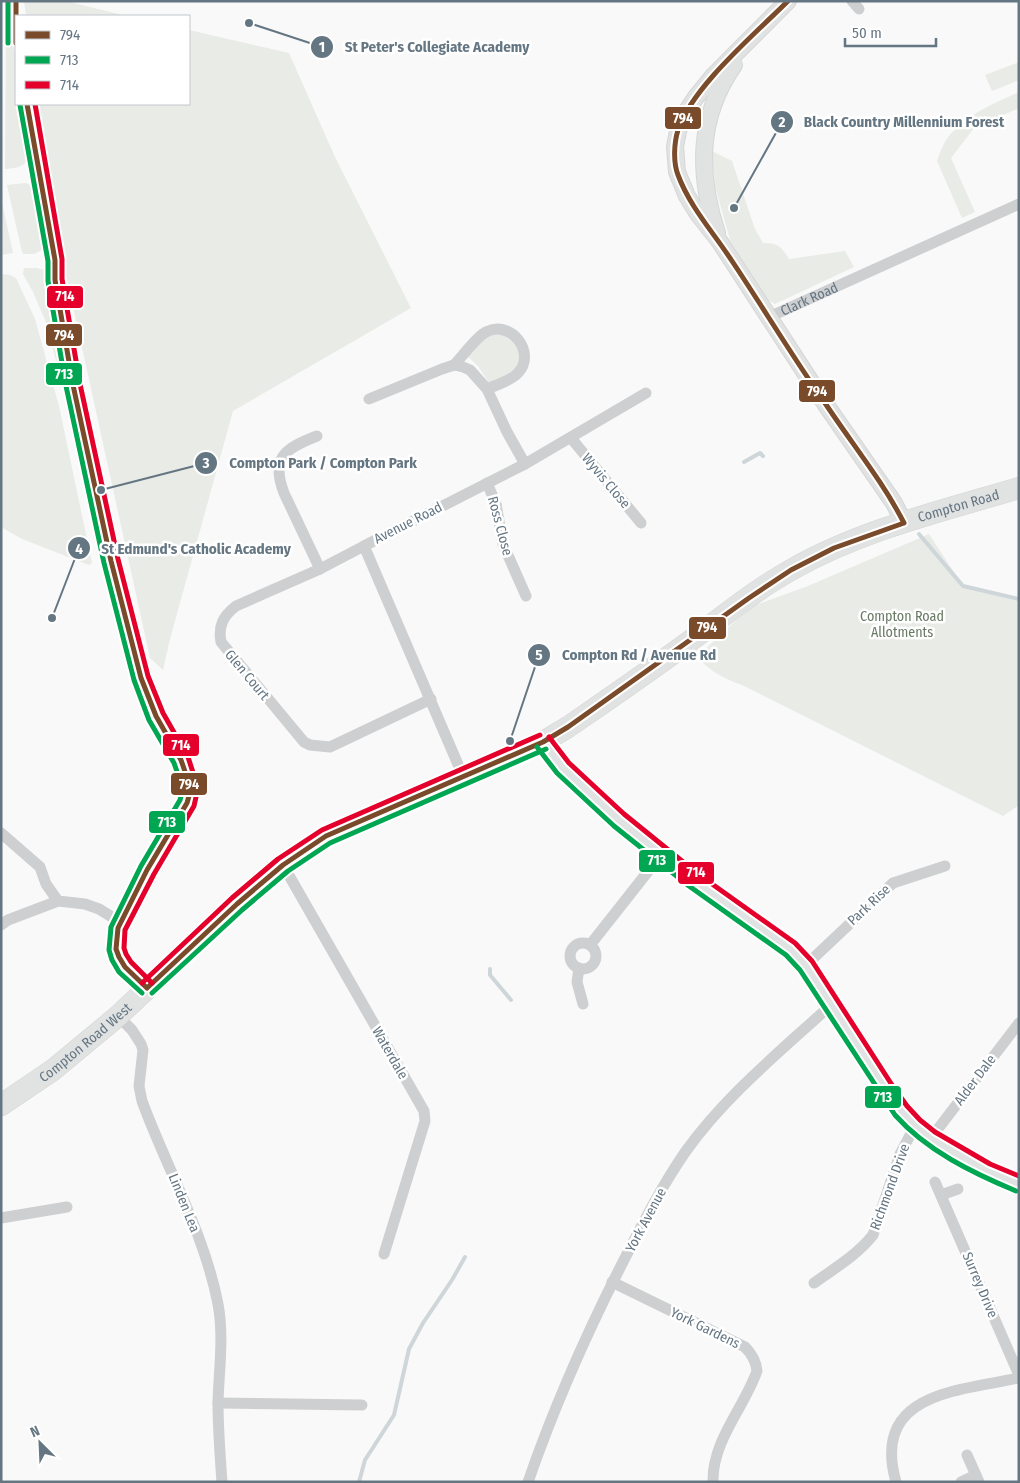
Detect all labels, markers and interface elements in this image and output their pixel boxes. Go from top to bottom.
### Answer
legend [15,15,190,105]
scale bar [845,15,936,47]
text: 50 m [852,24,882,42]
text: 794 [60,26,80,44]
callout: St Peter's Collegiate Academy [310,32,539,62]
text: 1 [319,38,325,56]
text: St Peter's Collegiate Academy [345,38,530,56]
text: 713 [60,51,79,69]
text: 714 [60,76,79,94]
line badge: 794 [664,106,702,130]
callout: Black Country Millennium Forest [769,107,1014,137]
text: 794 [673,110,693,127]
text: 2 [778,113,786,131]
text: Black Country Millennium Forest [804,113,1005,131]
street label: Clark Road [778,279,841,319]
line badge: 714 [46,285,84,309]
text: 714 [56,288,75,305]
line badge: 794 [45,323,83,347]
text: 794 [54,327,74,344]
line badge: 713 [45,362,83,386]
text: 713 [55,366,74,383]
line badge: 794 [798,379,836,403]
text: 794 [807,383,827,400]
callout: Compton Park / Compton Park [194,448,427,478]
street label: Wyvis Close [578,450,634,512]
text: 3 [201,454,210,472]
text: Compton Park / Compton Park [229,454,417,472]
street label: Compton Road [916,486,1001,526]
street label: Ross Close [484,494,516,558]
street label: Avenue Road [371,499,445,547]
callout: St Edmund's Catholic Academy [66,533,301,563]
text: 4 [75,540,83,558]
text: St Edmund's Catholic Academy [101,540,292,558]
park label: Compton Road Allotments [860,608,944,641]
line badge: 794 [688,616,727,640]
text: 794 [697,619,717,636]
callout: Compton Rd / Avenue Rd [527,640,726,670]
street label: Glen Court [221,646,273,704]
text: 5 [535,646,543,664]
text: Compton Rd / Avenue Rd [562,646,716,664]
line badge: 714 [162,733,200,757]
text: 714 [172,737,191,754]
line badge: 794 [170,772,208,796]
text: 794 [179,776,199,793]
line badge: 713 [148,810,186,834]
text: 713 [158,814,177,831]
line badge: 713 [638,849,676,873]
text: 713 [648,852,667,869]
line badge: 714 [677,861,715,885]
text: 714 [687,864,706,881]
street label: Park Rise [844,881,894,929]
street label: Compton Road West [36,999,135,1086]
street label: Waterdale [368,1024,412,1082]
street label: Alder Dale [951,1051,1000,1109]
line badge: 713 [864,1085,902,1109]
text: 713 [874,1089,893,1106]
street label: Richmond Drive [867,1142,913,1232]
street label: Linden Lea [165,1171,203,1235]
street label: York Avenue [622,1185,670,1255]
street label: Surrey Drive [959,1250,1001,1320]
street label: York Gardens [667,1304,743,1352]
north arrow [15,1418,65,1468]
text: N [28,1422,42,1441]

